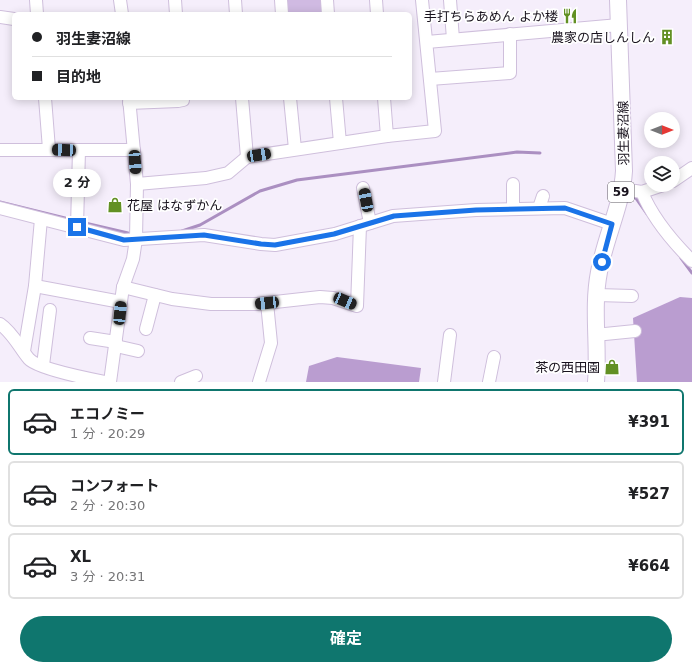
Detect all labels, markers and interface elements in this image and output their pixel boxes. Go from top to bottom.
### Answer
restaurant icon: 手打ちらあめん よか楼 [561,7,579,25]
place label: 手打ちらあめん よか楼 [424,9,558,24]
building icon: 農家の店しんしん [658,28,676,46]
text: 羽生妻沼線 [56,30,131,48]
place label: 農家の店しんしん [551,30,655,45]
text: 目的地 [56,68,101,86]
street label: 羽生妻沼線 [615,100,632,166]
north arrow [644,112,680,148]
map controls [644,112,680,192]
car [52,144,76,156]
car [246,147,272,163]
car [128,150,142,174]
button: layers [644,156,680,192]
callout: 2 分 [53,169,101,197]
text: 2 分 [64,175,90,190]
road number: 59 [608,182,634,202]
car [358,187,374,213]
shop icon: 花屋 はなずかん [106,196,124,214]
place label: 花屋 はなずかん [127,198,222,213]
route end [68,218,86,236]
route start [593,253,611,271]
car [332,291,358,311]
car [254,296,280,310]
car [113,300,127,326]
shop icon: 茶の西田園 [603,358,621,376]
place label: 茶の西田園 [535,360,600,375]
icon: car [22,404,58,440]
text: エコノミー [70,405,145,423]
text: ¥391 [628,413,670,431]
text: 1 分 · 20:29 [70,426,145,441]
icon: car [22,476,58,512]
text: コンフォート [70,477,160,495]
text: ¥527 [628,485,670,503]
text: 2 分 · 20:30 [70,498,145,513]
icon: car [22,548,58,584]
text: XL [70,548,91,566]
text: ¥664 [628,557,670,575]
text: 3 分 · 20:31 [70,569,145,584]
button: 確定 [20,616,672,662]

